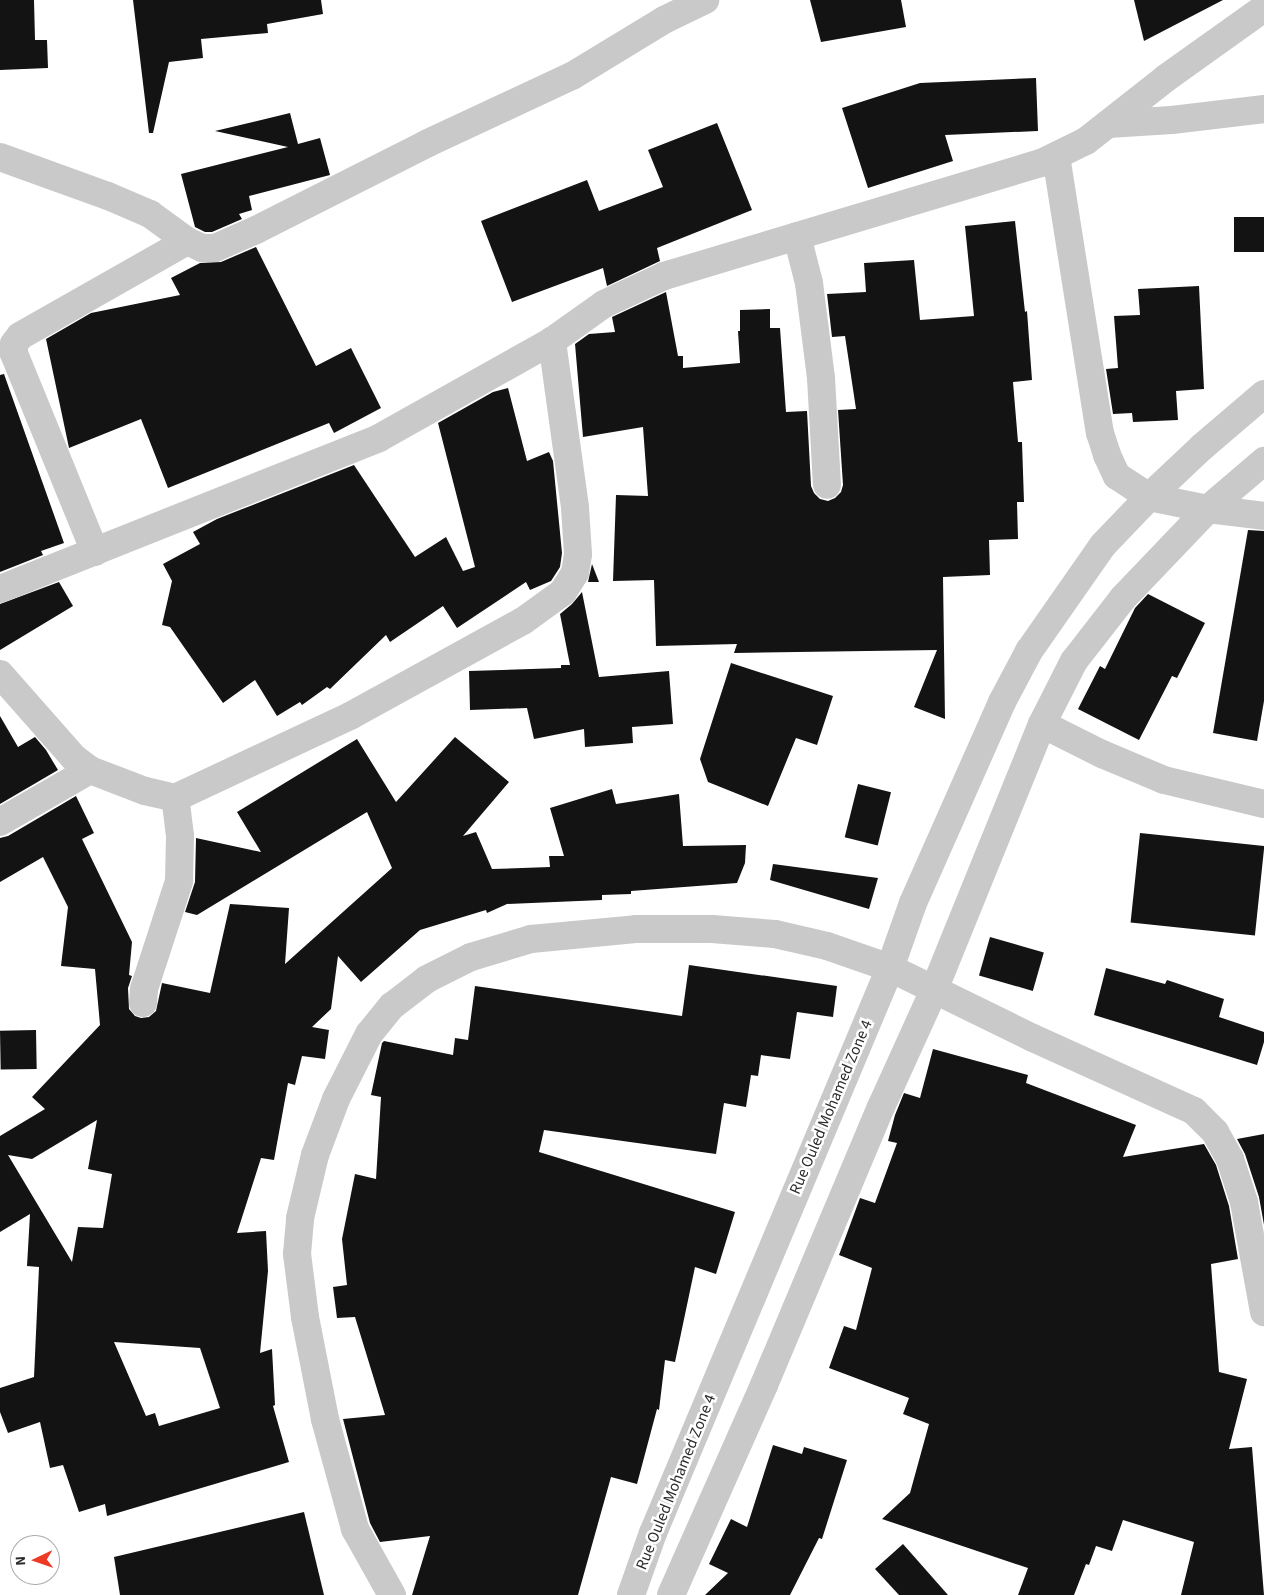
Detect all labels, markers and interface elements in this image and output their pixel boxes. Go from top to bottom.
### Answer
street label: Rue Ouled Mohamed Zone 4 [786,1017,876,1197]
street label: Rue Ouled Mohamed Zone 4 [632,1391,720,1573]
north arrow [10,1535,60,1585]
text: N [11,1556,31,1566]

